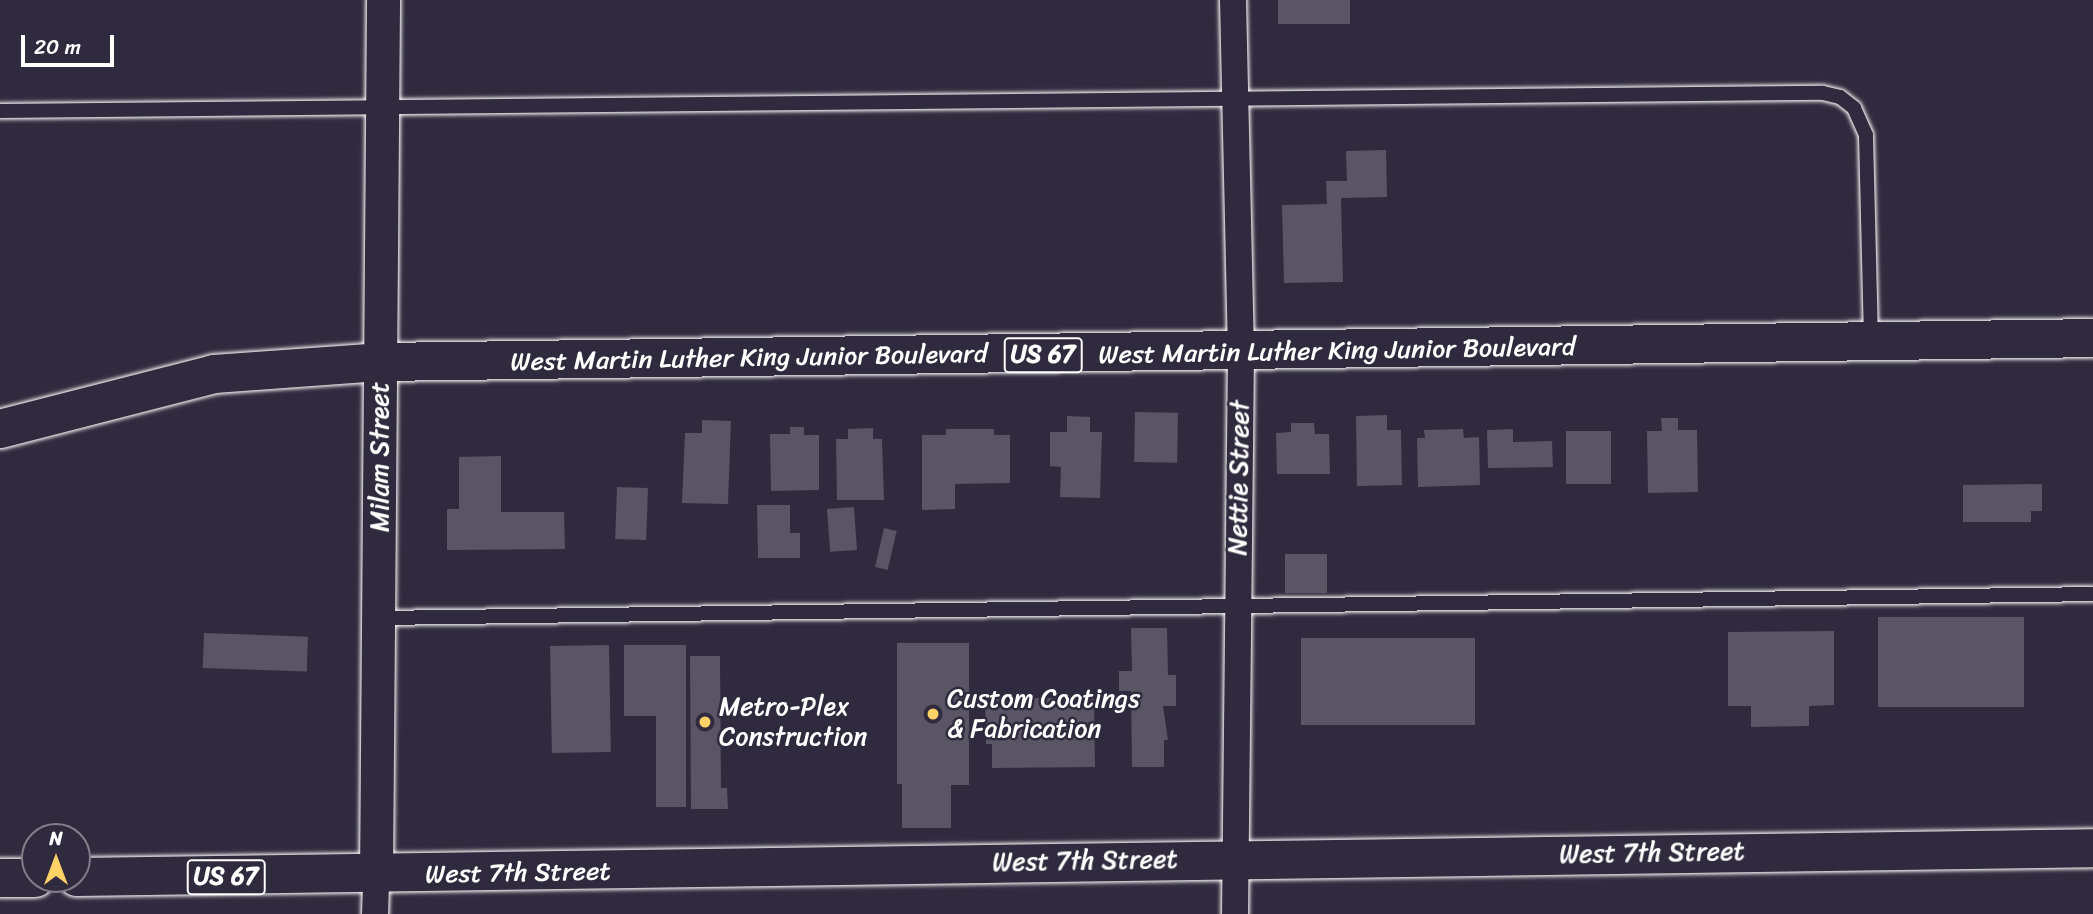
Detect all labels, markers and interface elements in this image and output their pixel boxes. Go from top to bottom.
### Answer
scale bar [24,21,117,65]
text: 20 m [34,28,81,66]
street label: West Martin Luther King Junior Boulevard [1098,331,1576,371]
road number: US 67 [1003,334,1083,376]
street label: West Martin Luther King Junior Boulevard [510,338,988,378]
street label: Milam Street [364,381,396,533]
street label: Nettie Street [1222,400,1256,556]
place label: Custom Coatings & Fabrication [947,683,1141,744]
place label: Metro-Plex Construction [719,691,867,752]
marker: Custom Coatings & Fabrication [925,706,941,722]
marker: Metro-Plex Construction [697,714,713,730]
text: N [49,822,63,855]
north arrow [21,823,91,893]
street label: West 7th Street [1559,836,1745,870]
street label: West 7th Street [992,844,1178,878]
road number: US 67 [186,856,266,898]
street label: West 7th Street [425,856,611,890]

